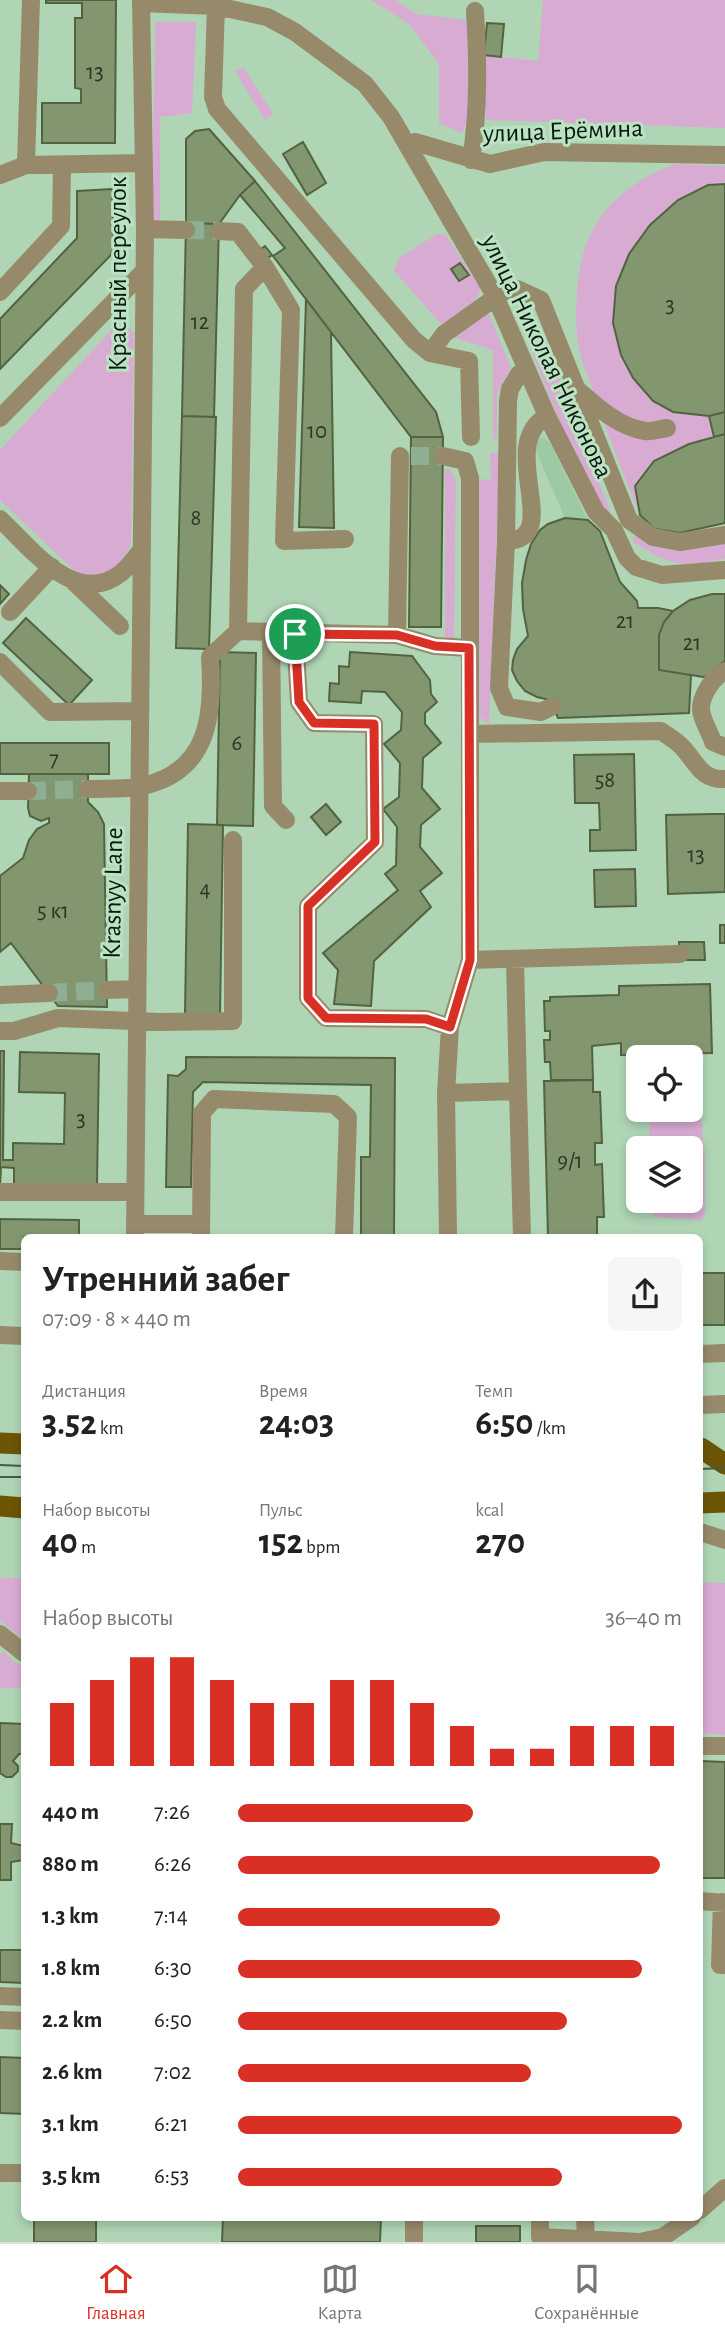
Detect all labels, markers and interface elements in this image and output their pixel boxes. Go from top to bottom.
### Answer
house number: 13 [86,61,104,84]
street label: улица Ерёмина [482,115,644,147]
street label: Красный переулок [105,176,131,372]
street label: улица Николая Никонова [476,230,617,483]
house number: 3 [665,294,675,317]
house number: 12 [191,311,209,334]
house number: 10 [307,420,327,443]
house number: 8 [191,507,201,530]
pin [265,604,325,664]
house number: 21 [616,610,634,633]
icon: arrive [276,615,314,653]
house number: 21 [683,632,701,655]
house number: 6 [232,732,242,755]
house number: 7 [49,748,59,771]
house number: 58 [595,769,615,792]
street label: Krasnyy Lane [99,827,127,959]
house number: 13 [687,844,705,867]
house number: 4 [199,878,211,901]
house number: 5 к1 [37,900,69,923]
map controls [626,1045,703,1213]
button: locate [626,1045,703,1122]
house number: 3 [76,1108,86,1131]
button: layers [626,1136,703,1213]
house number: 9/1 [557,1150,583,1173]
button: share [608,1257,682,1331]
text: Утренний забег [42,1261,289,1299]
text: 07:09 · 8 × 440 m [42,1308,191,1331]
text: Дистанция [42,1382,126,1401]
text: Время [259,1382,308,1401]
text: Темп [475,1382,513,1401]
text: 3.52 [42,1406,97,1441]
text: 24:03 [259,1406,334,1441]
text: 6:50 [475,1406,534,1441]
text: km [97,1419,124,1438]
text: /km [534,1419,566,1438]
text: Набор высоты [42,1501,151,1520]
text: Пульс [259,1501,303,1520]
text: kcal [475,1501,504,1520]
text: 40 [42,1525,78,1560]
text: 152 [259,1525,303,1560]
text: 270 [475,1525,525,1560]
text: m [78,1538,96,1557]
text: bpm [303,1538,340,1557]
text: Набор высоты [42,1607,174,1630]
text: 36–40 m [605,1607,682,1630]
text: 440 m [42,1801,99,1824]
text: 7:26 [154,1801,190,1824]
text: 880 m [42,1853,99,1876]
text: 6:26 [154,1853,191,1876]
text: 1.3 km [42,1905,99,1928]
text: 7:14 [154,1905,188,1928]
text: 1.8 km [42,1957,100,1980]
text: 6:30 [154,1957,192,1980]
text: 2.2 km [42,2009,102,2032]
text: 6:50 [154,2009,192,2032]
text: 2.6 km [42,2061,103,2084]
text: 7:02 [154,2061,191,2084]
text: 3.1 km [42,2113,99,2136]
text: 6:21 [154,2113,188,2136]
text: 3.5 km [42,2165,101,2188]
text: 6:53 [154,2165,189,2188]
tab: Главная [86,2260,146,2325]
tab: Карта [318,2260,362,2325]
tab: Сохранённые [534,2260,639,2325]

